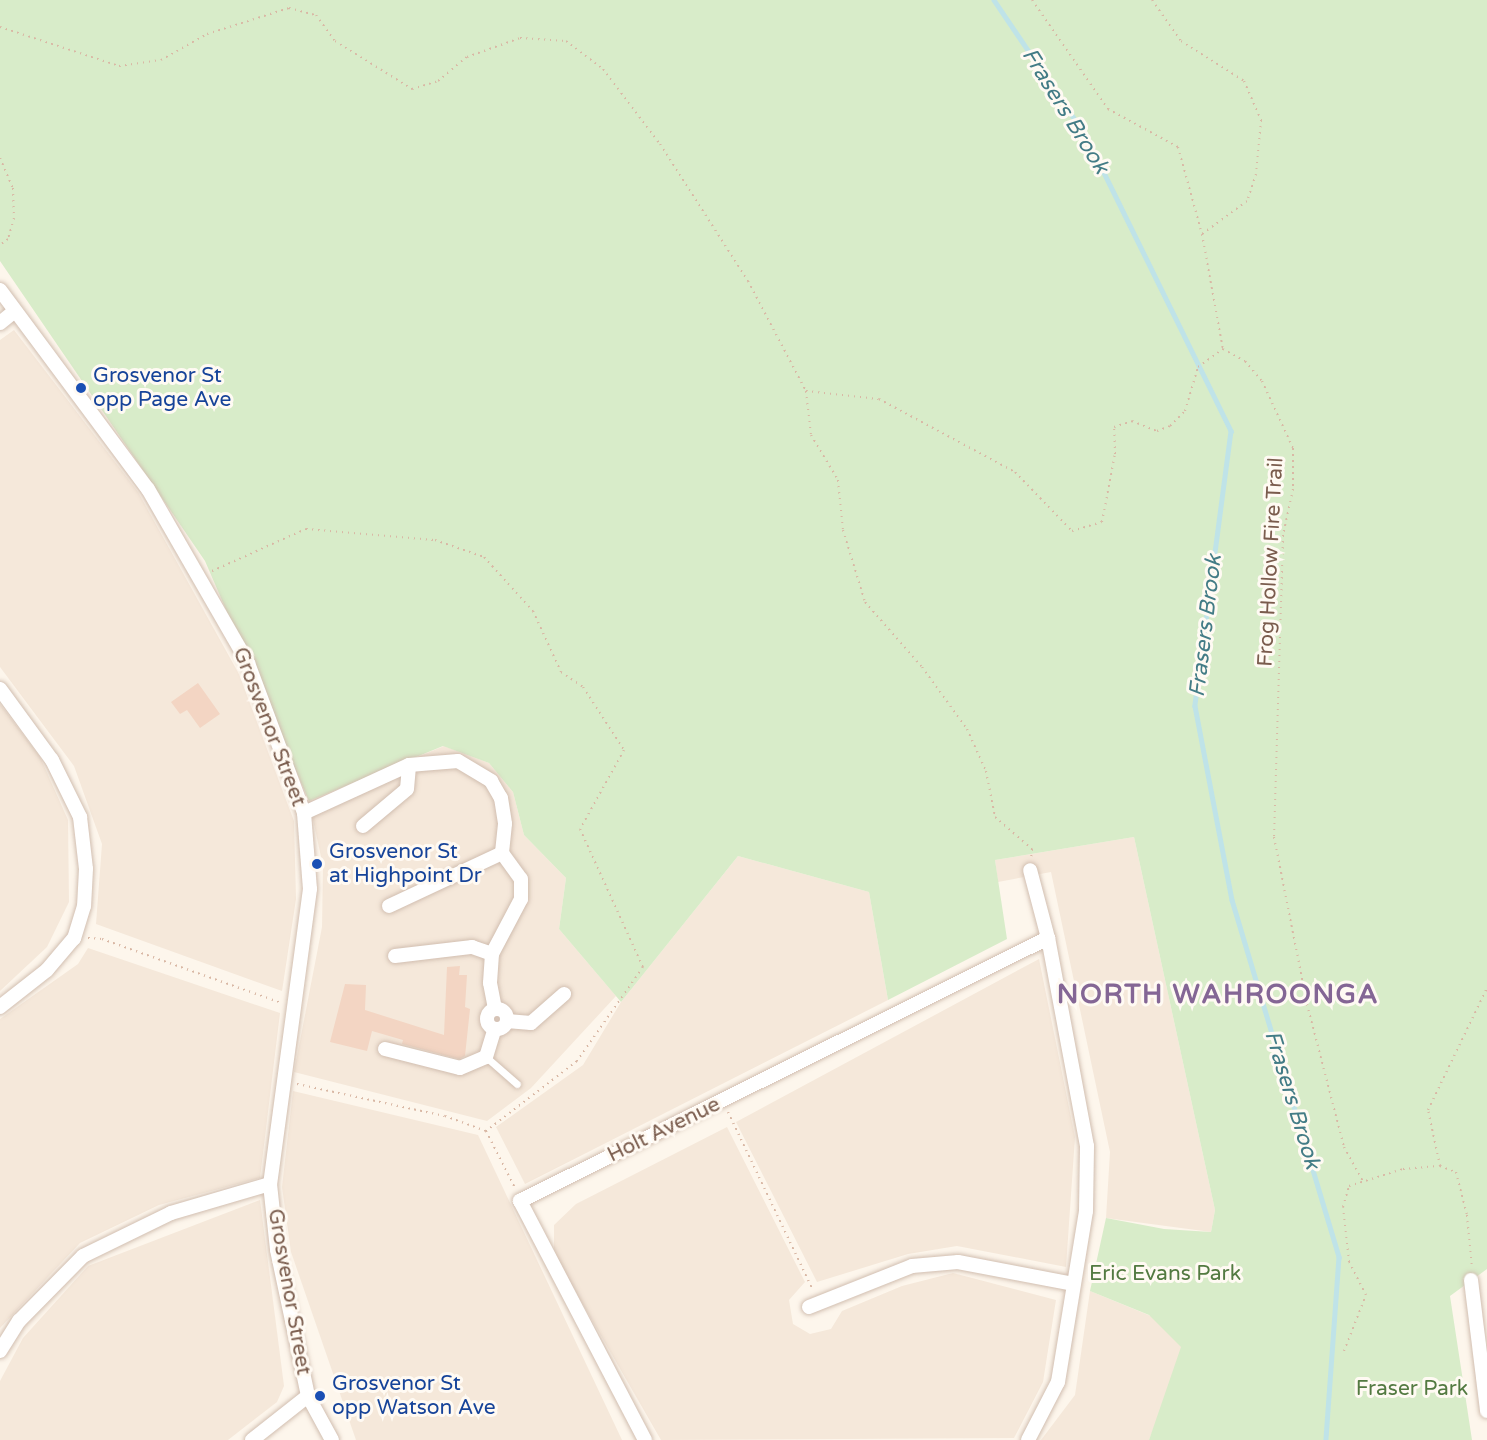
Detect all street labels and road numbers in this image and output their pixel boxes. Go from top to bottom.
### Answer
street label: Frog Hollow Fire Trail [1253,457,1289,667]
street label: Grosvenor Street [227,644,311,810]
street label: Holt Avenue [604,1092,724,1168]
street label: Grosvenor Street [262,1207,316,1377]

